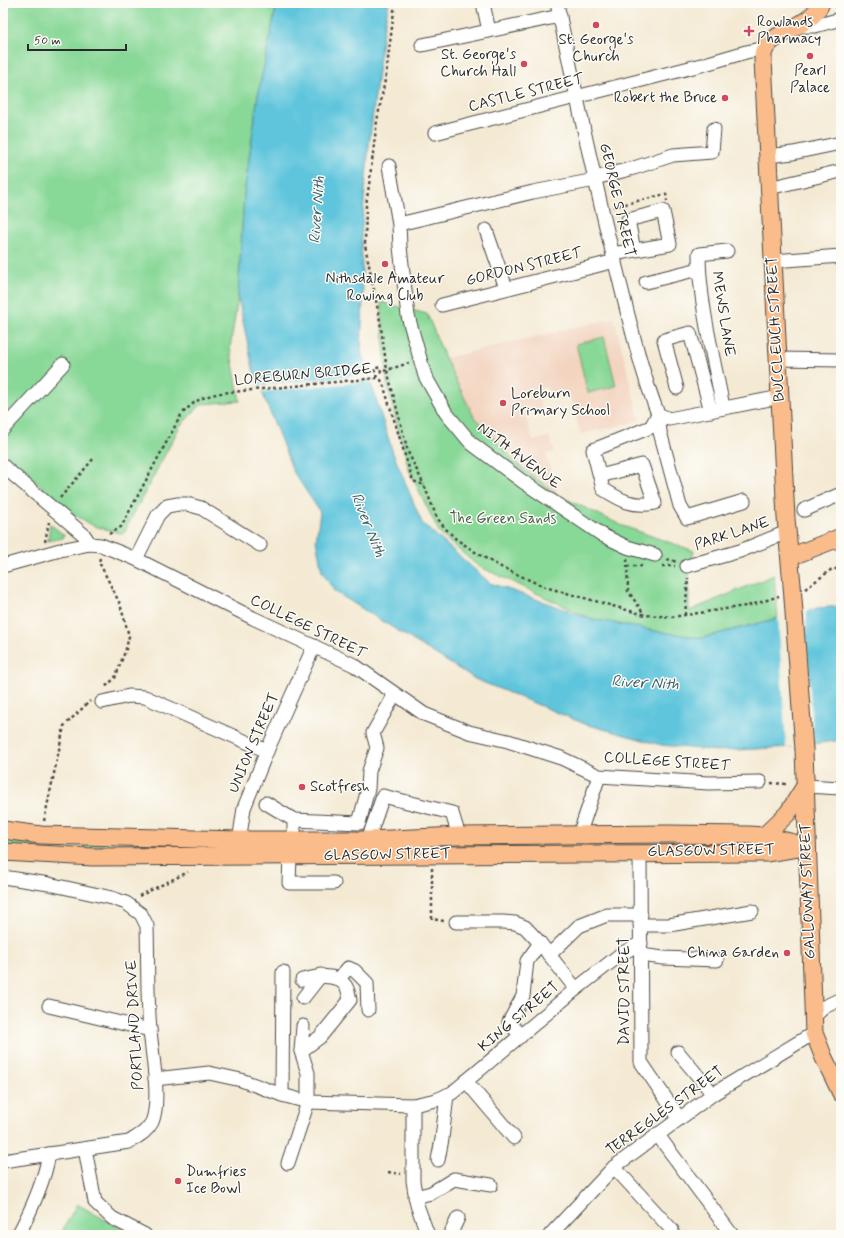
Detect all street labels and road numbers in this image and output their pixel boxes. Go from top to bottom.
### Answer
street label: CASTLE STREET [466,69,587,117]
street label: GEORGE STREET [594,141,640,259]
street label: GORDON STREET [464,243,585,291]
street label: BUCCLEUCH STREET [762,255,790,402]
street label: MEWS LANE [706,270,740,358]
street label: LOREBURN BRIDGE [233,359,373,391]
street label: NITH AVENUE [473,418,565,494]
street label: PARK LANE [692,512,772,556]
street label: COLLEGE STREET [247,590,370,664]
street label: UNION STREET [224,690,284,796]
street label: COLLEGE STREET [603,748,732,776]
street label: GALLOWAY STREET [796,822,820,959]
street label: GLASGOW STREET [647,840,775,862]
street label: GLASGOW STREET [323,844,451,866]
street label: DAVID STREET [615,936,635,1046]
street label: PORTLAND DRIVE [122,959,148,1091]
street label: KING STREET [474,977,564,1057]
street label: TERREGLES STREET [602,1061,728,1160]

